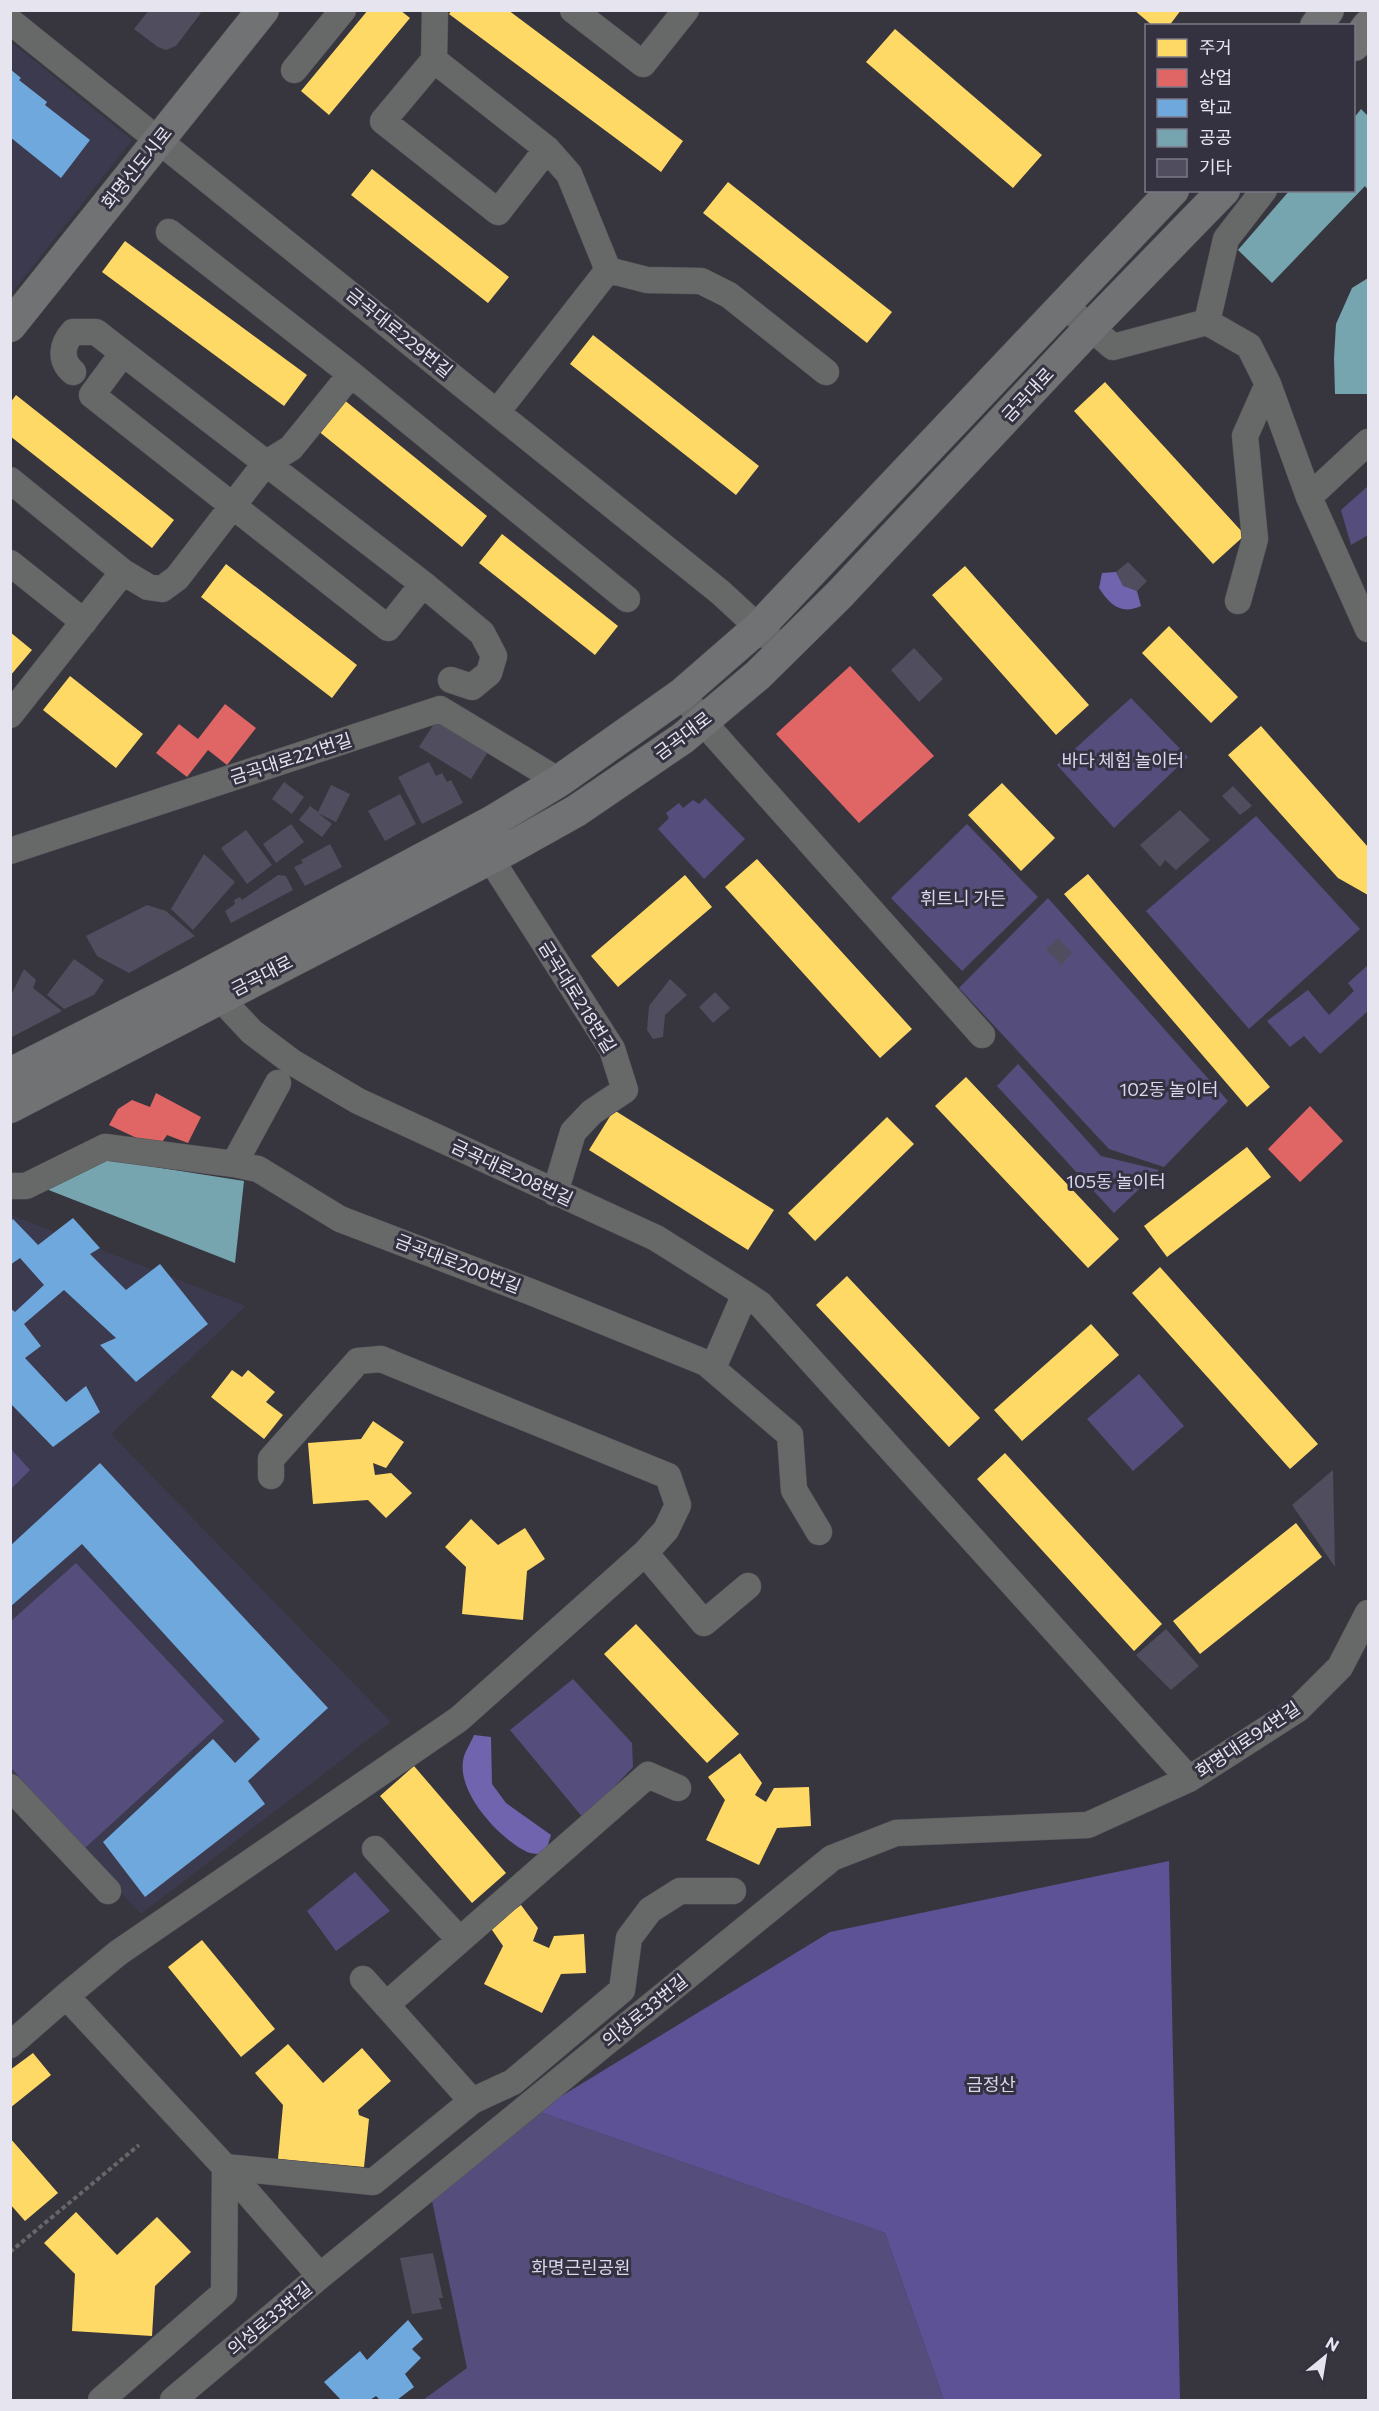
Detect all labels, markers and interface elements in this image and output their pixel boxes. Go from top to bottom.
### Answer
legend [1145,24,1355,192]
text: 주거 [1199,36,1232,58]
text: 상업 [1199,66,1232,88]
text: 학교 [1199,96,1232,118]
street label: 화명신도시로 [96,122,176,213]
text: 공공 [1199,126,1232,148]
text: 기타 [1199,156,1233,178]
street label: 금곡대로229번길 [342,283,457,382]
street label: 금곡대로 [997,363,1058,426]
street label: 금곡대로 [649,706,715,764]
street label: 금곡대로221번길 [227,728,354,788]
park label: 바다 체험 놀이터 [1062,749,1184,771]
park label: 휘트니 가든 [920,887,1006,909]
street label: 금곡대로218번길 [535,936,621,1057]
street label: 금곡대로 [227,950,296,1000]
park label: 102동 놀이터 [1119,1078,1219,1100]
street label: 금곡대로208번길 [448,1134,577,1210]
park label: 105동 놀이터 [1066,1170,1166,1192]
street label: 금곡대로200번길 [392,1229,524,1297]
street label: 화명대로94번길 [1191,1696,1304,1782]
street label: 의성로33번길 [597,1969,691,2051]
park label: 금정산 [966,2073,1016,2095]
park label: 화명근린공원 [531,2256,631,2278]
street label: 의성로33번길 [223,2277,316,2360]
north arrow [1295,2327,1355,2387]
text: N [1323,2332,1343,2355]

